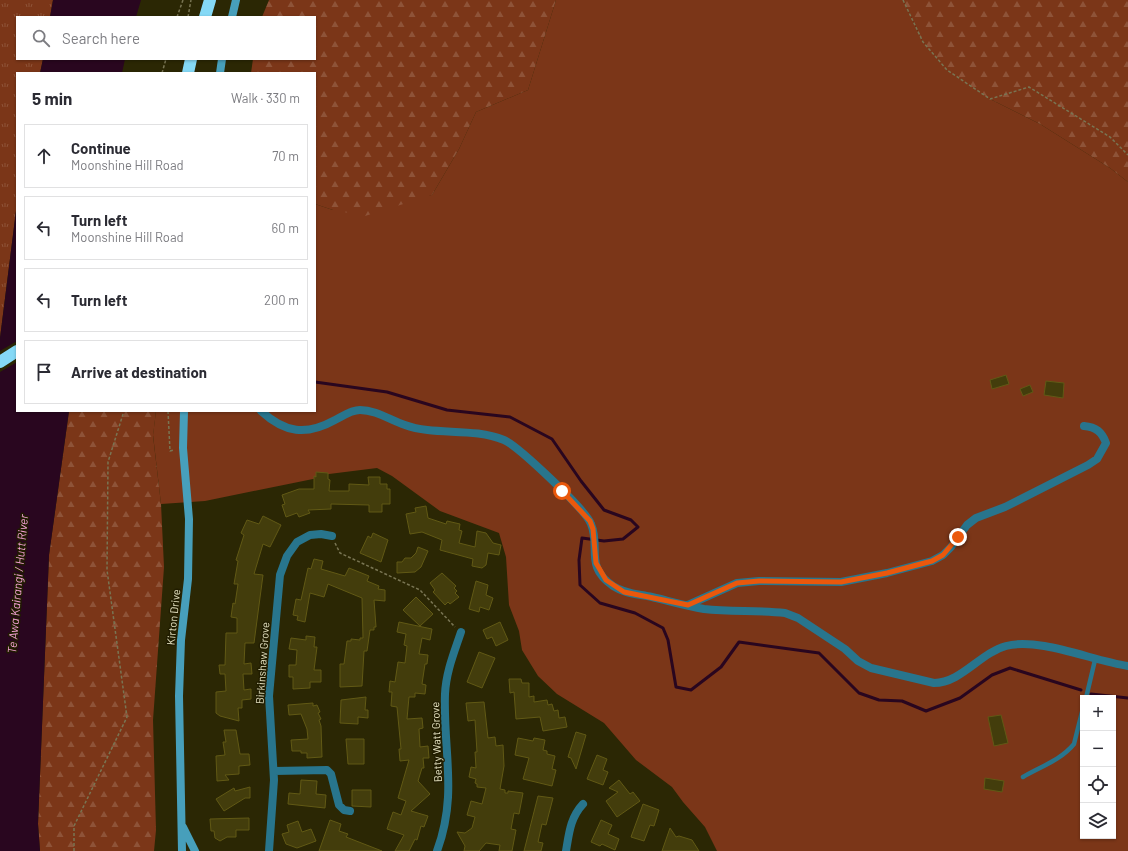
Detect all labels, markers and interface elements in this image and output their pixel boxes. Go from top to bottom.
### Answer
search box [16,16,316,60]
icon: search [30,27,52,49]
text: Search here [62,29,140,47]
text: 5 min [32,88,72,108]
text: Walk · 330 m [231,90,300,106]
text: Continue [71,139,131,157]
icon: ahead [33,145,55,167]
text: 70 m [272,148,299,164]
text: Moonshine Hill Road [71,157,184,173]
text: Turn left [71,211,127,229]
icon: left [33,217,55,239]
text: 60 m [272,220,299,236]
text: Moonshine Hill Road [71,229,184,245]
icon: left [33,289,55,311]
text: Turn left [71,291,127,309]
text: 200 m [264,292,299,308]
icon: arrive [33,361,55,383]
text: Arrive at destination [71,363,207,381]
route start [553,482,571,500]
water label: Te Awa Kairangi / Hutt River [4,513,30,654]
route end [949,528,967,546]
street label: Kirton Drive [164,588,182,646]
street label: Birkinshaw Grove [253,621,271,704]
map controls [1080,695,1116,839]
button: + [1080,695,1116,731]
street label: Betty Watt Grove [428,702,444,782]
button: − [1080,731,1116,767]
button: locate [1080,767,1116,803]
button: layers [1080,803,1116,839]

